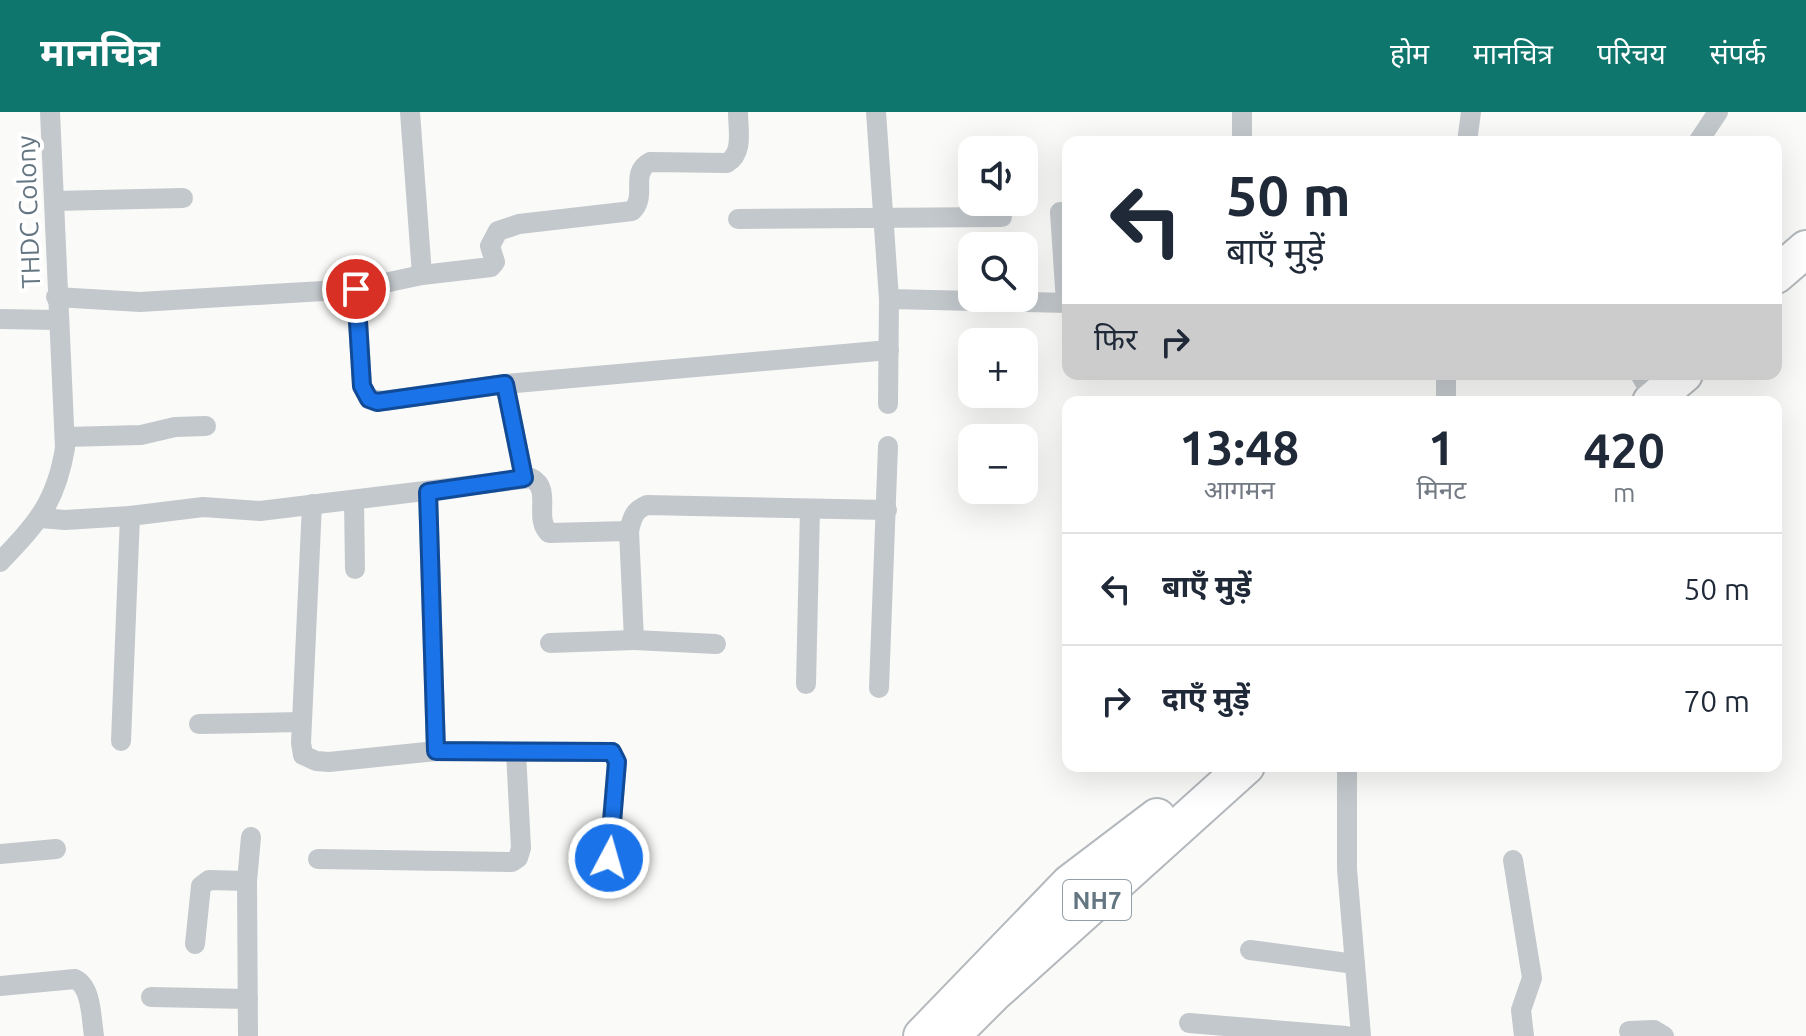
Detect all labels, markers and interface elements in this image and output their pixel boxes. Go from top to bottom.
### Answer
text: मानचित्र [40,31,160,73]
text: होम [1390,38,1429,69]
text: मानचित्र [1473,38,1553,69]
text: परिचय [1597,38,1666,69]
text: संपर्क [1710,38,1766,69]
street label: THDC Colony [11,135,45,289]
map controls [958,136,1038,504]
button: sound [958,136,1038,216]
text: 50 m [1226,164,1351,227]
icon: left [1094,168,1198,272]
text: बाएँ मुड़ें [1226,230,1325,271]
button: search [958,232,1038,312]
pin [322,255,390,323]
icon: arrive [334,267,378,311]
icon: right [1153,320,1197,364]
text: फिर [1094,322,1137,356]
button: + [958,328,1038,408]
text: 13:48 [1179,420,1299,474]
text: 1 [1428,420,1455,474]
text: 420 [1584,423,1665,477]
button: − [958,424,1038,504]
text: आगमन [1204,475,1275,504]
text: मिनट [1417,475,1466,504]
text: m [1613,478,1635,507]
icon: left [1094,567,1138,611]
text: बाएँ मुड़ें [1162,569,1251,603]
text: 50 m [1683,572,1750,606]
icon: right [1094,679,1138,723]
text: दाएँ मुड़ें [1162,681,1250,715]
text: 70 m [1683,684,1750,718]
position arrow [567,816,651,900]
road number: NH7 [1063,880,1131,920]

